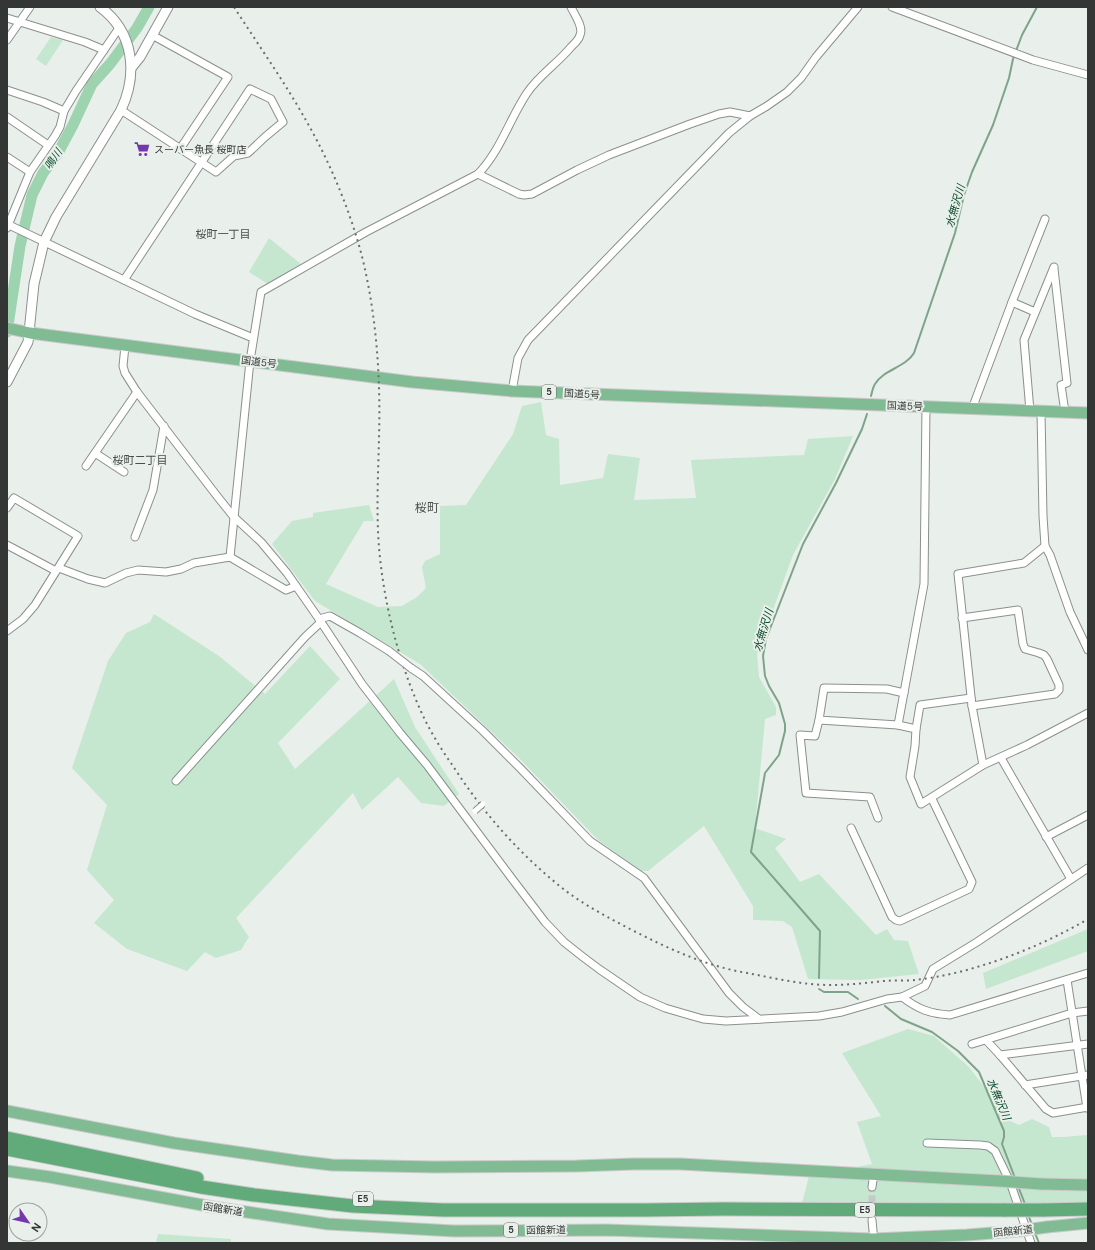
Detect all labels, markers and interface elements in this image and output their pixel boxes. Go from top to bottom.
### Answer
supermarket icon: スーパー魚長 桜町店 [133,140,151,158]
place label: スーパー魚長 桜町店 [154,143,247,156]
water label: 鳴川 [41,145,66,172]
water label: 水無沢川 [942,182,968,229]
district label: 桜町一丁目 [196,227,251,241]
street label: 国道5号 [240,353,278,371]
road number: 5 [542,385,556,399]
street label: 国道5号 [564,387,600,401]
street label: 国道5号 [887,399,923,413]
district label: 桜町二丁目 [113,453,168,467]
district label: 桜町 [415,500,439,516]
water label: 水無沢川 [750,606,776,653]
water label: 水無沢川 [984,1076,1014,1123]
road number: E5 [353,1192,373,1206]
street label: 函館新道 [202,1199,244,1219]
north arrow [8,1202,48,1242]
road number: E5 [855,1203,875,1217]
text: N [28,1220,44,1235]
street label: 函館新道 [992,1222,1034,1240]
road number: 5 [504,1223,518,1237]
street label: 函館新道 [526,1223,566,1237]

